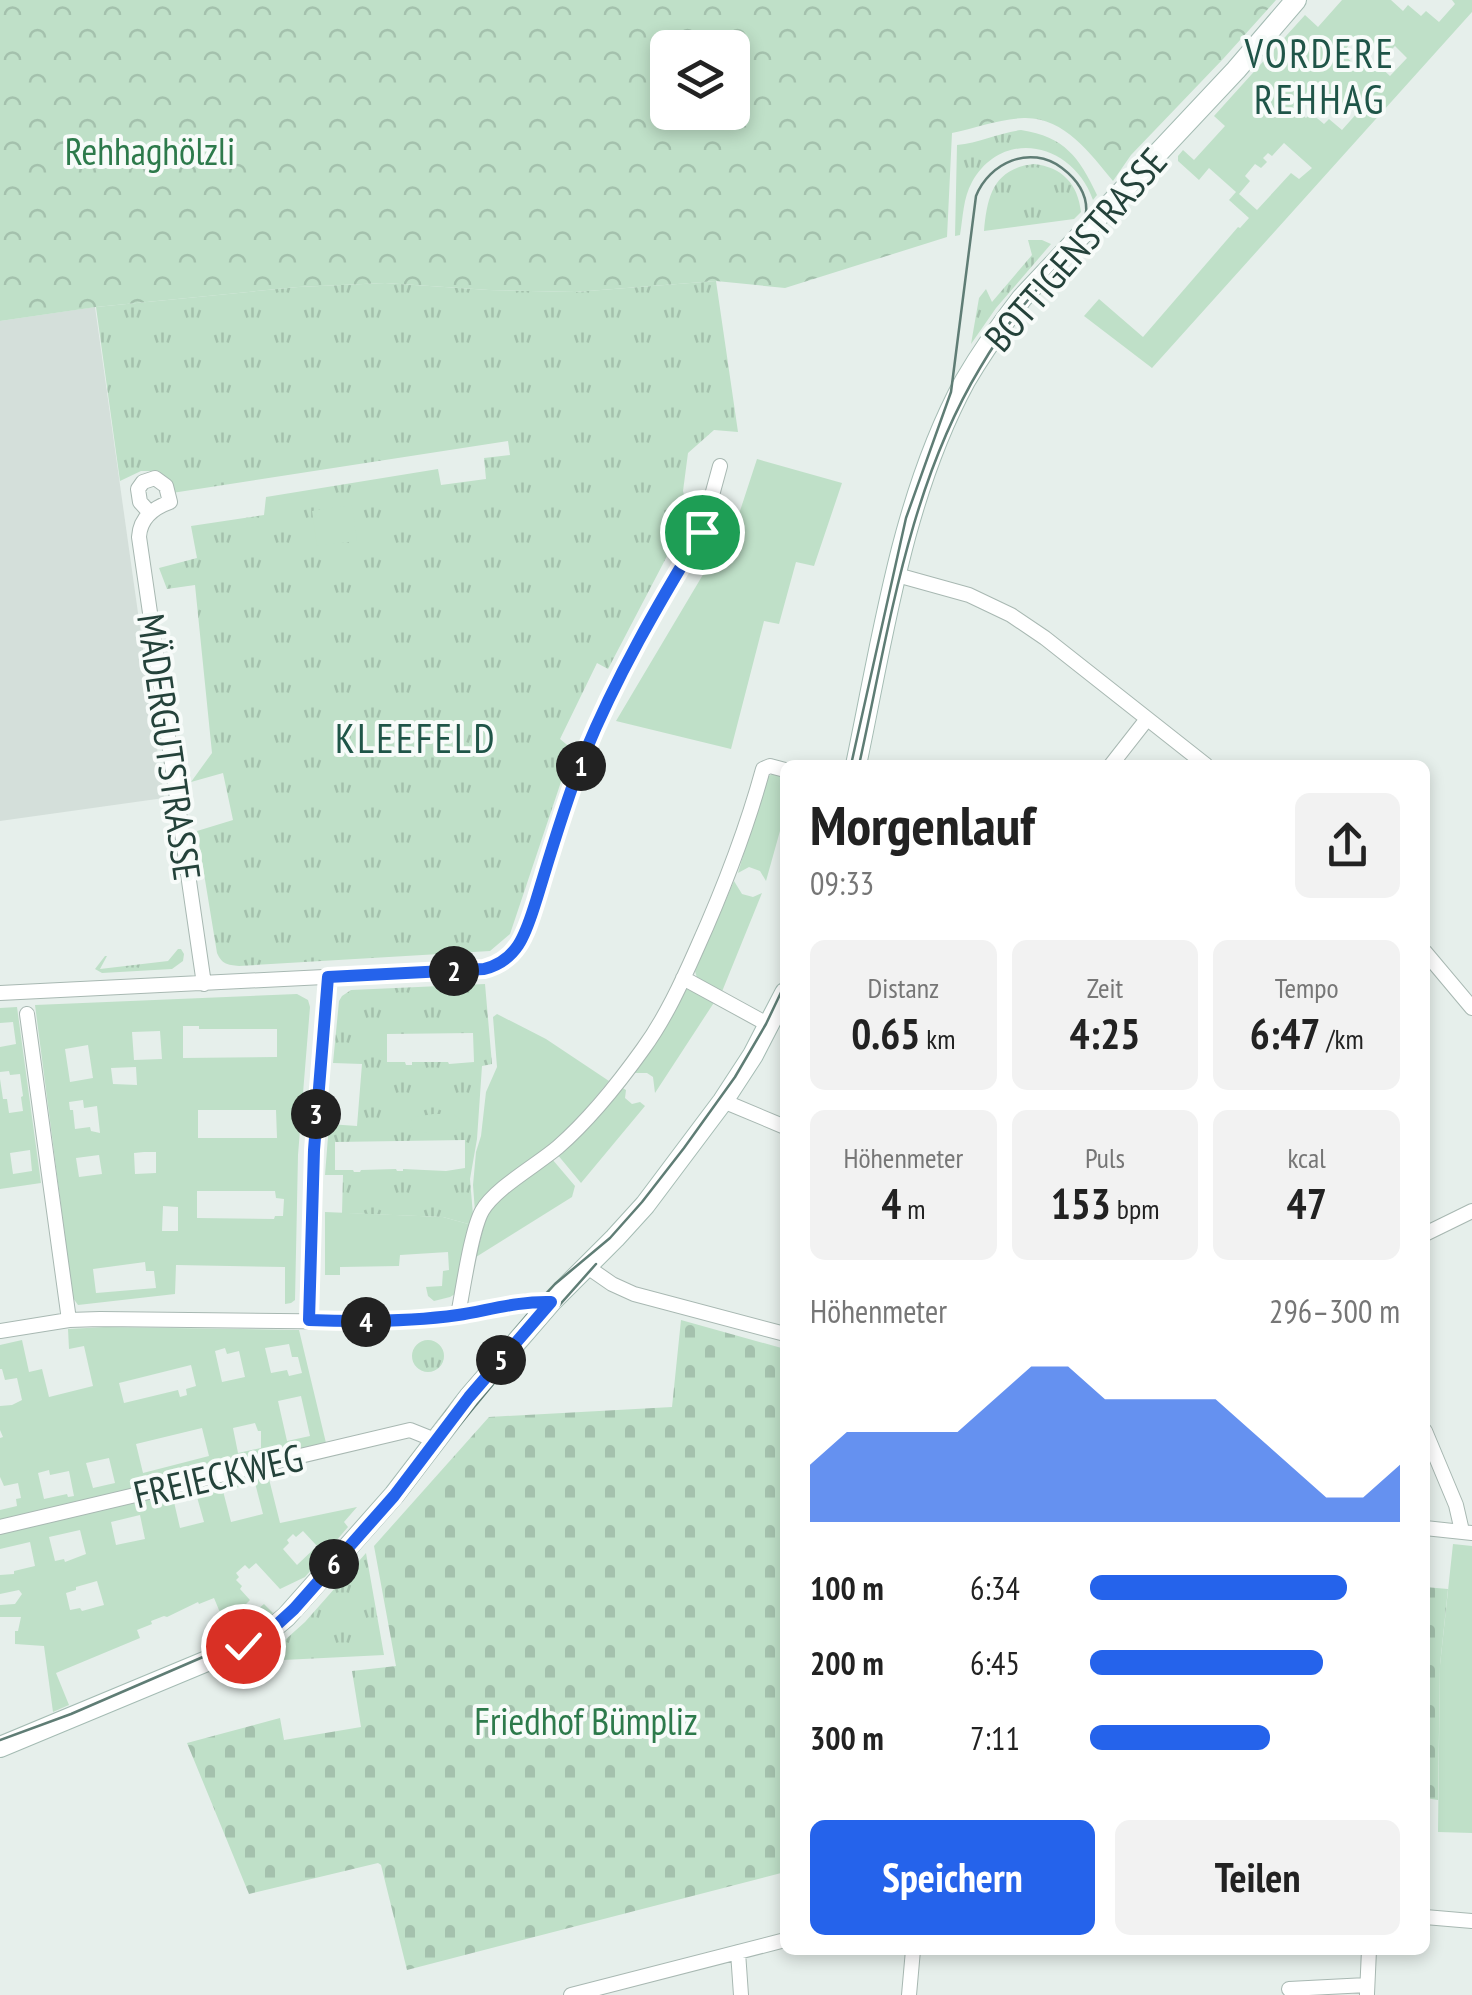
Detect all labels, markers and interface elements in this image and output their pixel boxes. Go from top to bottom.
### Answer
district label: VORDERE REHHAG [1244,27,1395,125]
map controls [650,30,750,130]
button: layers [650,30,750,130]
park label: Rehhaghölzli [65,126,235,175]
street label: BOTTIGENSTRASSE [973,137,1177,361]
pin [660,490,745,575]
icon: arrive [675,505,730,560]
street label: MÄDERGUTSTRASSE [127,611,213,883]
district label: KLEEFELD [335,712,497,764]
pin: 1 [556,741,606,791]
text: 1 [574,747,588,784]
text: Morgenlauf [810,789,1035,860]
button: share [1295,793,1400,898]
text: 09:33 [810,862,874,904]
pin: 2 [429,946,479,996]
text: 2 [447,952,461,989]
text: Distanz [868,969,939,1006]
text: Zeit [1087,969,1123,1006]
text: Tempo [1275,969,1339,1006]
text: 0.65 [851,1006,920,1061]
text: 4:25 [1070,1006,1140,1061]
text: 6:47 [1250,1006,1320,1061]
text: km [920,1020,955,1057]
text: /km [1320,1020,1364,1057]
pin: 3 [291,1089,341,1139]
text: 3 [309,1095,323,1132]
text: Höhenmeter [843,1139,963,1176]
text: Puls [1085,1139,1125,1176]
text: kcal [1288,1139,1326,1176]
text: 4 [881,1176,901,1231]
text: 153 [1051,1176,1111,1231]
text: 47 [1287,1176,1327,1231]
text: m [901,1190,925,1227]
text: bpm [1111,1190,1159,1227]
text: Höhenmeter [810,1290,947,1332]
text: 296–300 m [1269,1290,1400,1332]
pin: 4 [341,1297,391,1347]
text: 4 [359,1303,373,1340]
pin: 5 [476,1335,526,1385]
text: 5 [494,1341,508,1378]
street label: FREIECKWEG [129,1432,307,1518]
pin: 6 [309,1539,359,1589]
text: 6 [327,1545,341,1582]
text: 100 m [810,1567,884,1609]
text: 6:34 [970,1567,1020,1609]
pin [201,1604,286,1689]
icon: check [216,1619,271,1674]
text: 200 m [810,1642,884,1684]
text: 6:45 [970,1642,1020,1684]
park label: Friedhof Bümpliz [474,1696,698,1745]
text: 300 m [810,1717,884,1759]
text: 7:11 [970,1717,1020,1759]
button: Speichern [810,1820,1095,1935]
button: Teilen [1115,1820,1400,1935]

